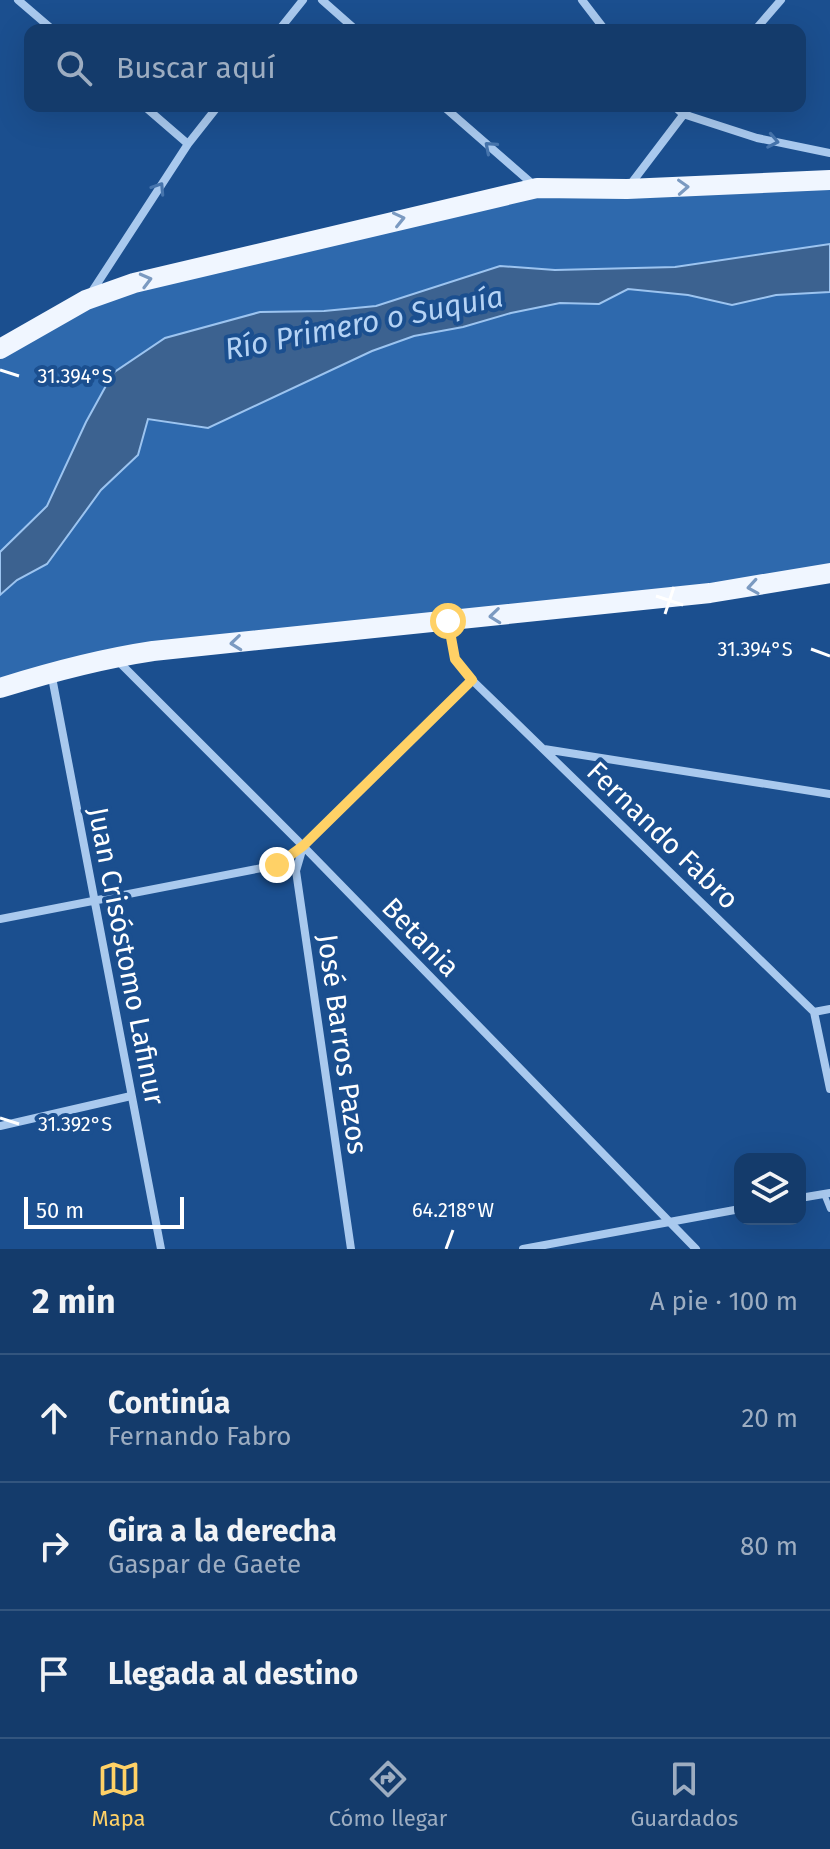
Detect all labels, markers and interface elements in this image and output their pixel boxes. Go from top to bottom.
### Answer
search box [24,24,806,112]
icon: search [52,46,96,90]
text: Buscar aquí [116,50,276,86]
one-way arrow [766,132,780,149]
one-way arrow [484,142,499,157]
one-way arrow [677,179,690,196]
one-way arrow [150,182,165,197]
one-way arrow [391,211,405,228]
one-way arrow [138,272,152,289]
water label: Río Primero o Suquía [222,278,506,368]
text: 31.394°S [37,364,113,388]
one-way arrow [746,577,760,594]
route start [430,603,466,639]
one-way arrow [488,608,501,625]
one-way arrow [229,634,242,651]
text: 31.394°S [717,637,793,661]
street label: Fernando Fabro [580,755,745,916]
street label: Juan Crisóstomo Lafinur [81,804,172,1108]
route end [259,847,295,883]
street label: Betania [375,891,466,984]
street label: José Barros Pazos [311,932,374,1156]
text: 31.392°S [38,1112,112,1136]
map controls [734,1153,806,1225]
button: layers [734,1153,806,1225]
scale bar [24,1193,184,1229]
text: 50 m [36,1197,84,1224]
text: 64.218°W [412,1198,495,1222]
text: 2 min [32,1281,116,1322]
text: A pie · 100 m [650,1286,798,1317]
text: Continúa [108,1385,230,1421]
icon: ahead [32,1396,76,1440]
text: 20 m [741,1403,798,1434]
text: Fernando Fabro [108,1421,292,1452]
text: Gira a la derecha [108,1513,337,1549]
icon: right [32,1524,76,1568]
text: 80 m [740,1531,798,1562]
text: Gaspar de Gaete [108,1549,301,1580]
icon: arrive [32,1652,76,1696]
text: Llegada al destino [108,1656,358,1692]
tab: Mapa [92,1757,146,1832]
tab: Cómo llegar [329,1757,447,1832]
tab: Guardados [630,1757,738,1832]

